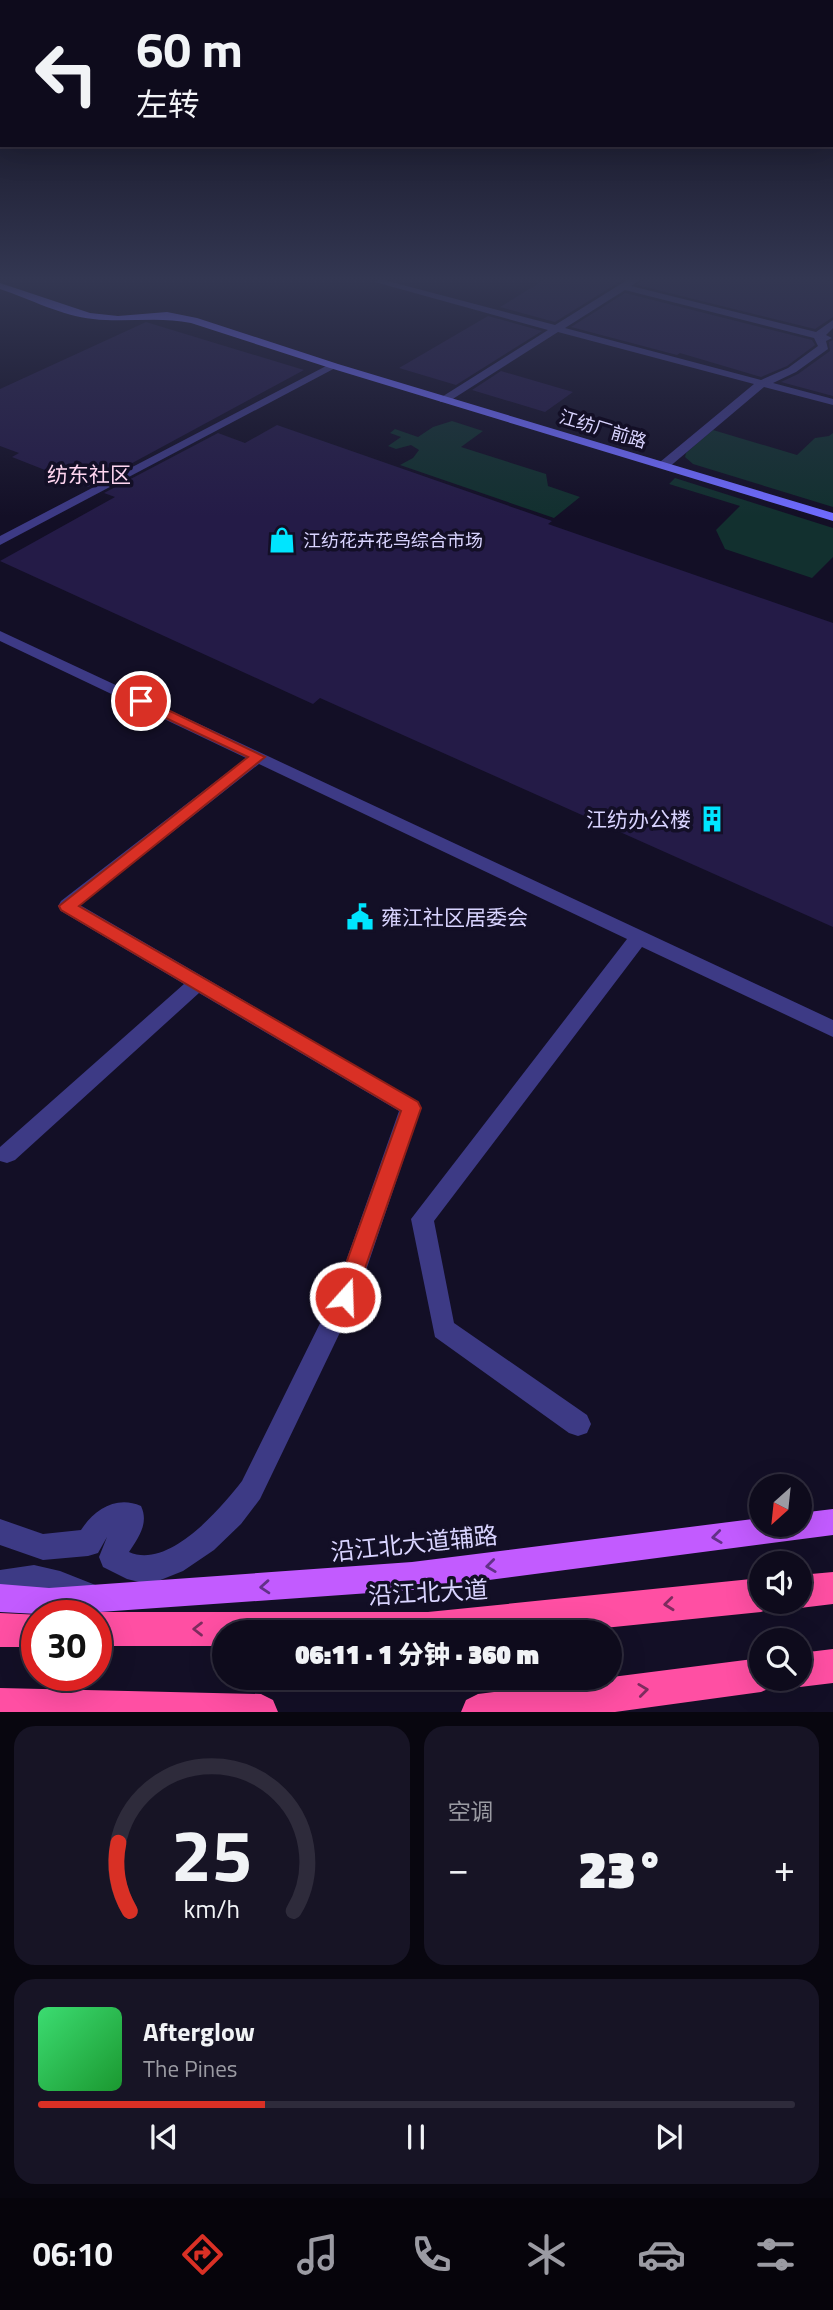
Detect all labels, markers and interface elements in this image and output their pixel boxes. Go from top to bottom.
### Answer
text: 60 m [136,11,243,86]
icon: left [21,28,112,119]
text: 左转 [136,80,200,128]
street label: 江纺厂前路 [556,403,650,455]
district label: 纺东社区 [47,458,131,490]
shop icon: 江纺花卉花鸟综合市场 [267,525,297,555]
place label: 江纺花卉花鸟综合市场 [303,527,483,554]
pin [111,671,171,731]
icon: arrive [122,682,160,720]
place label: 江纺办公楼 [586,803,691,835]
building icon: 江纺办公楼 [697,804,727,834]
place label: 雍江社区居委会 [381,901,528,933]
public building icon: 雍江社区居委会 [345,902,375,932]
position arrow [308,1260,382,1334]
north arrow [749,1474,812,1536]
map controls [749,1474,812,1691]
street label: 沿江北大道辅路 [329,1516,499,1570]
one-way arrow [711,1530,723,1545]
button: sound [749,1551,812,1614]
one-way arrow [485,1558,497,1573]
street label: 沿江北大道 [367,1571,489,1613]
one-way arrow [259,1579,270,1594]
one-way arrow [663,1597,675,1612]
speed limit sign: 30 [21,1600,112,1691]
one-way arrow [192,1621,202,1637]
button: search [749,1628,812,1691]
text: 06:11 · 1 分钟 · 360 m [295,1635,539,1674]
one-way arrow [637,1683,649,1698]
text: 空调 [448,1794,494,1829]
text: 25 [171,1800,253,1910]
text: 23° [578,1829,664,1908]
text: − [448,1839,469,1897]
text: + [774,1839,795,1897]
text: km/h [183,1890,240,1928]
text: Afterglow [143,2012,255,2051]
text: The Pines [143,2051,237,2086]
icon: previous [145,2118,183,2156]
icon: pause [397,2118,435,2156]
icon: next [650,2118,688,2156]
text: 06:10 [33,2230,113,2278]
icon: directions [178,2230,227,2279]
icon: music [293,2230,342,2279]
icon: phone [407,2230,456,2279]
icon: climate [522,2230,571,2279]
icon: car [637,2230,686,2279]
icon: filters [751,2230,800,2279]

